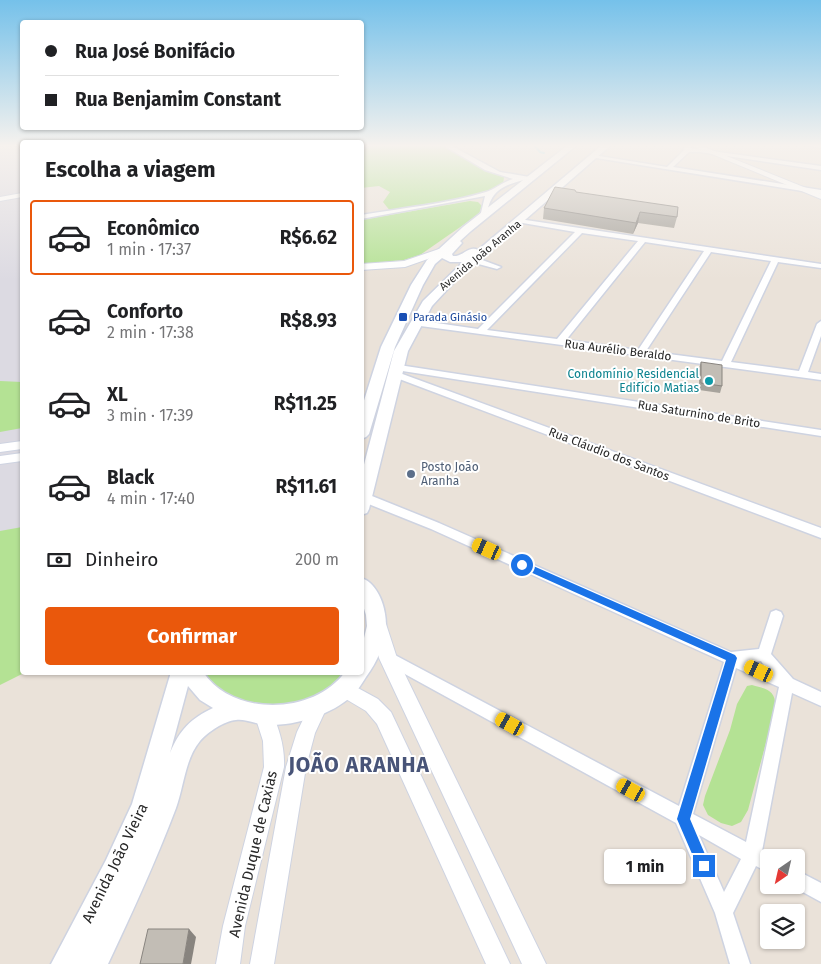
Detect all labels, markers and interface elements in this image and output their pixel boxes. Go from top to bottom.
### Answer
text: Rua José Bonifácio [75,40,235,63]
text: Rua Benjamim Constant [75,88,281,111]
text: Escolha a viagem [45,156,216,183]
icon: car [47,215,92,260]
text: Econômico [107,217,200,240]
street label: Avenida João Aranha [437,217,524,293]
text: R$6.62 [280,226,337,249]
text: 1 min · 17:37 [107,240,191,259]
icon: car [47,298,92,343]
text: Conforto [107,300,183,323]
text: R$8.93 [280,309,337,332]
marker: Parada Ginásio [397,311,409,323]
place label: Parada Ginásio [413,311,487,324]
text: 2 min · 17:38 [107,323,194,342]
street label: Rua Aurélio Beraldo [564,336,672,364]
place label: Condomínio Residencial Edifício Matias [568,367,699,395]
marker: Condomínio Residencial Edifício Matias [703,375,715,387]
icon: car [47,381,92,426]
text: XL [107,383,128,406]
text: R$11.25 [274,392,337,415]
street label: Rua Saturnino de Brito [637,397,761,431]
text: 3 min · 17:39 [107,406,193,425]
street label: Rua Cláudio dos Santos [547,425,672,484]
place label: Posto João Aranha [421,460,479,488]
icon: car [47,464,92,509]
text: Black [107,466,154,489]
marker: Posto João Aranha [405,468,417,480]
text: R$11.61 [276,475,337,498]
text: 4 min · 17:40 [107,489,195,508]
car [470,536,503,562]
icon: cash [45,546,73,574]
text: Dinheiro [85,548,158,571]
text: 200 m [295,550,339,569]
route start [511,554,533,576]
button: Confirmar [45,607,339,665]
car [742,658,775,684]
car [493,710,526,738]
district label: JOÃO ARANHA [287,752,430,778]
street label: Avenida Duque de Caxias [225,769,281,939]
car [614,776,647,804]
street label: Avenida João Vieira [78,800,152,926]
callout: 1 min [604,848,686,884]
north arrow [760,849,805,894]
map controls [760,849,805,949]
route end [693,855,715,877]
text: 1 min [626,857,664,876]
button: layers [760,904,805,949]

